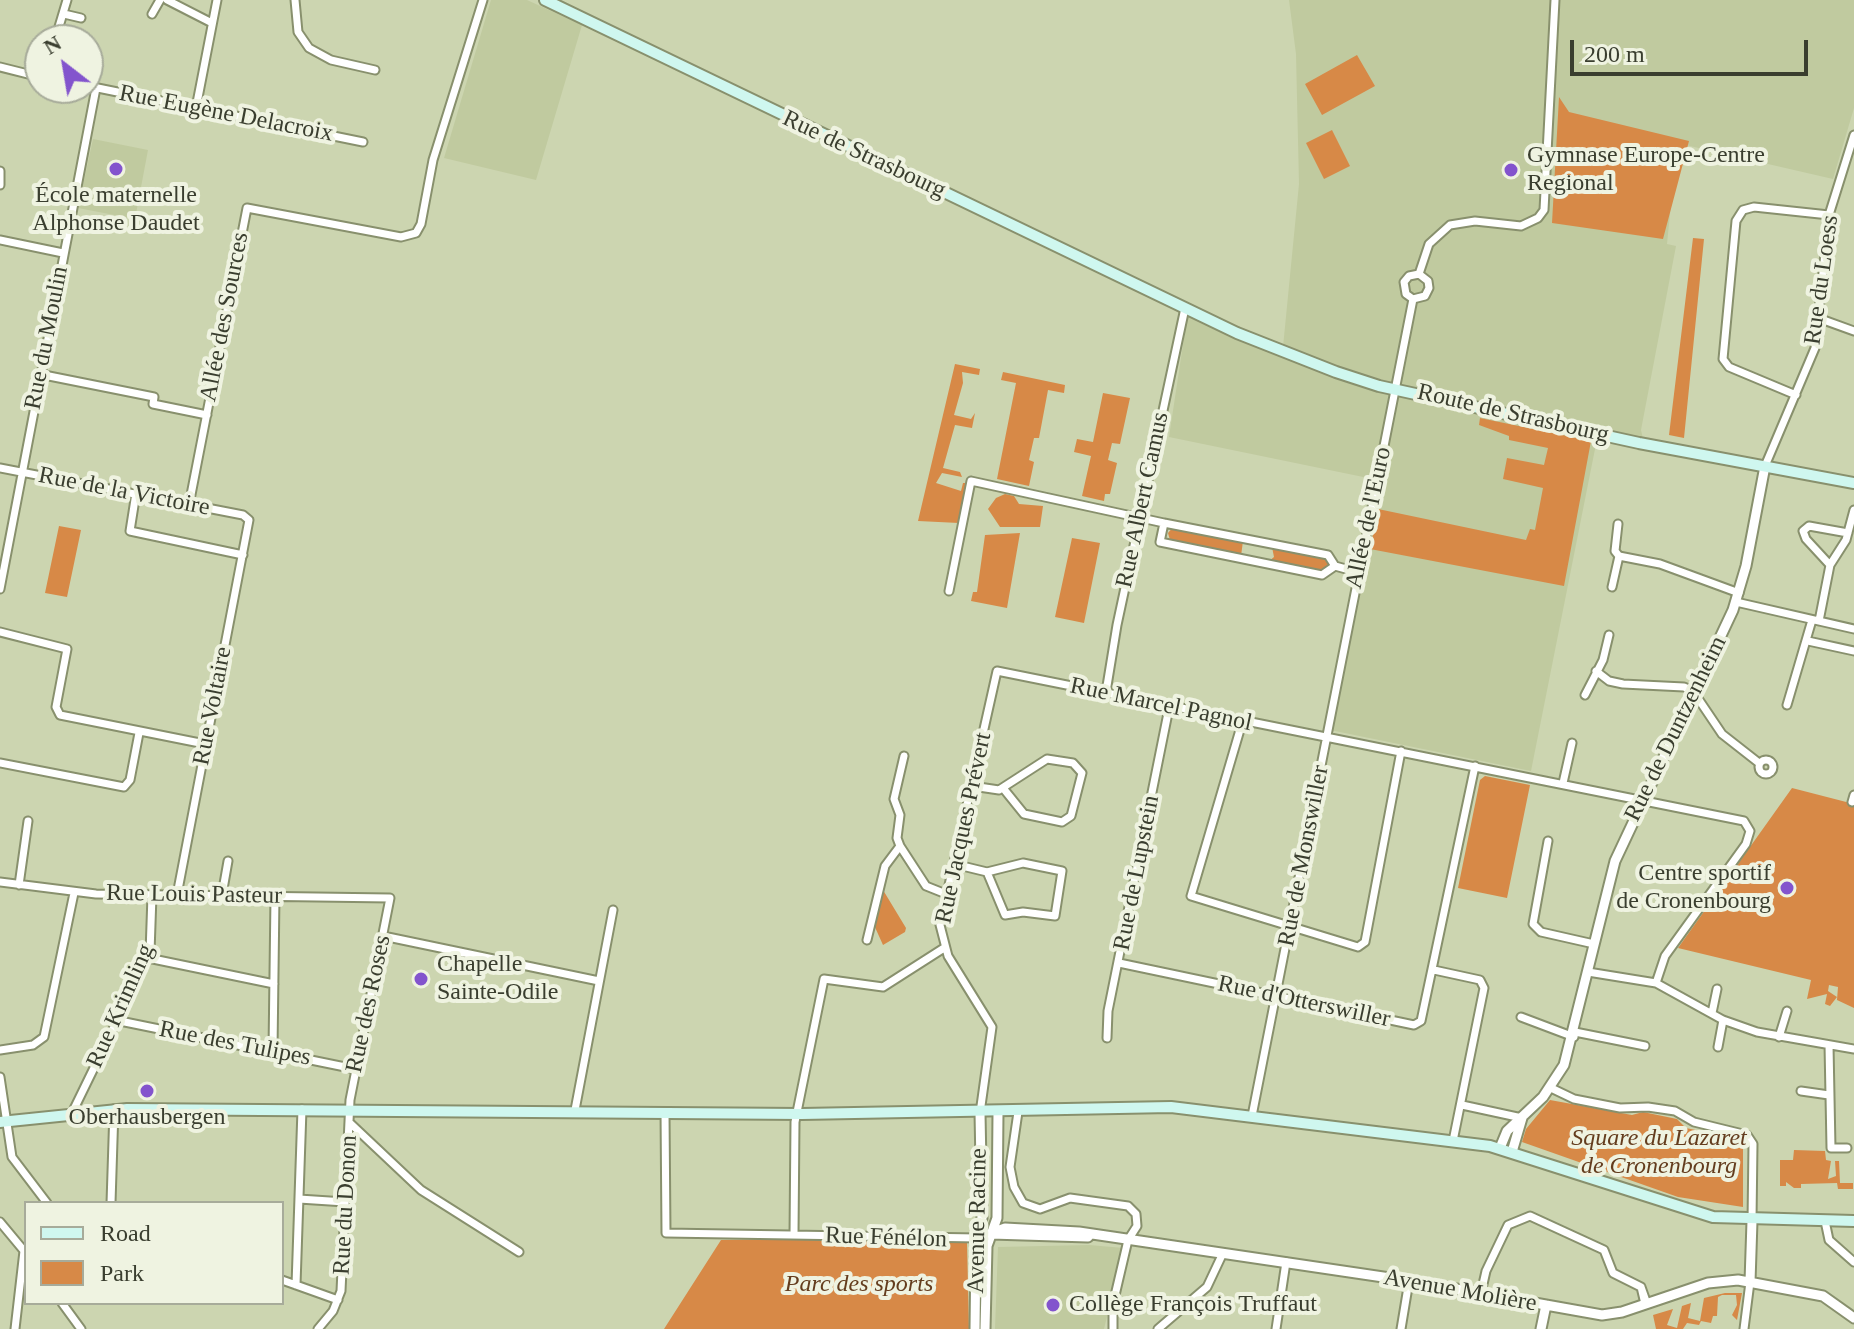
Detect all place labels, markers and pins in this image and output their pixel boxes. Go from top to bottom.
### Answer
place label: Gymnase Europe-Centre Regional [1527,142,1775,198]
marker: École maternelle Alphonse Daudet [107,160,125,178]
marker: Gymnase Europe-Centre Regional [1502,161,1520,179]
place label: École maternelle Alphonse Daudet [29,182,203,238]
place label: Centre sportif de Cronenbourg [1611,860,1771,916]
marker: Centre sportif de Cronenbourg [1778,879,1796,897]
place label: Chapelle Sainte-Odile [437,951,563,1007]
marker: Chapelle Sainte-Odile [412,970,430,988]
marker: Oberhausbergen [138,1082,156,1100]
place label: Oberhausbergen [63,1104,231,1132]
place label: Collège François Truffaut [1069,1291,1318,1319]
marker: Collège François Truffaut [1044,1296,1062,1314]

